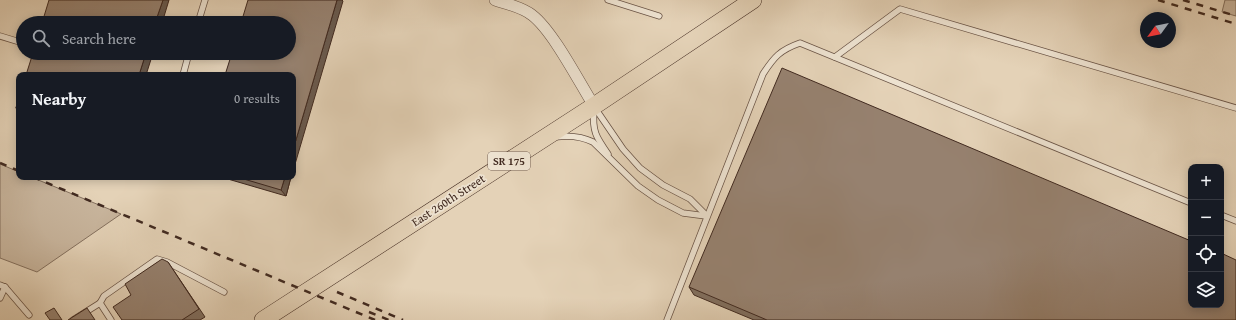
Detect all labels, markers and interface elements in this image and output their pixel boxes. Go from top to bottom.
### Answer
north arrow [1140,12,1176,48]
search box [16,16,296,60]
icon: search [30,27,52,49]
text: Search here [62,28,136,49]
text: Nearby [32,86,86,111]
text: 0 results [234,89,280,108]
road number: SR 175 [488,152,530,170]
map controls [1188,164,1224,308]
button: + [1188,164,1224,200]
street label: East 260th Street [408,169,489,230]
button: − [1188,200,1224,236]
button: locate [1188,236,1224,272]
button: layers [1188,272,1224,308]

